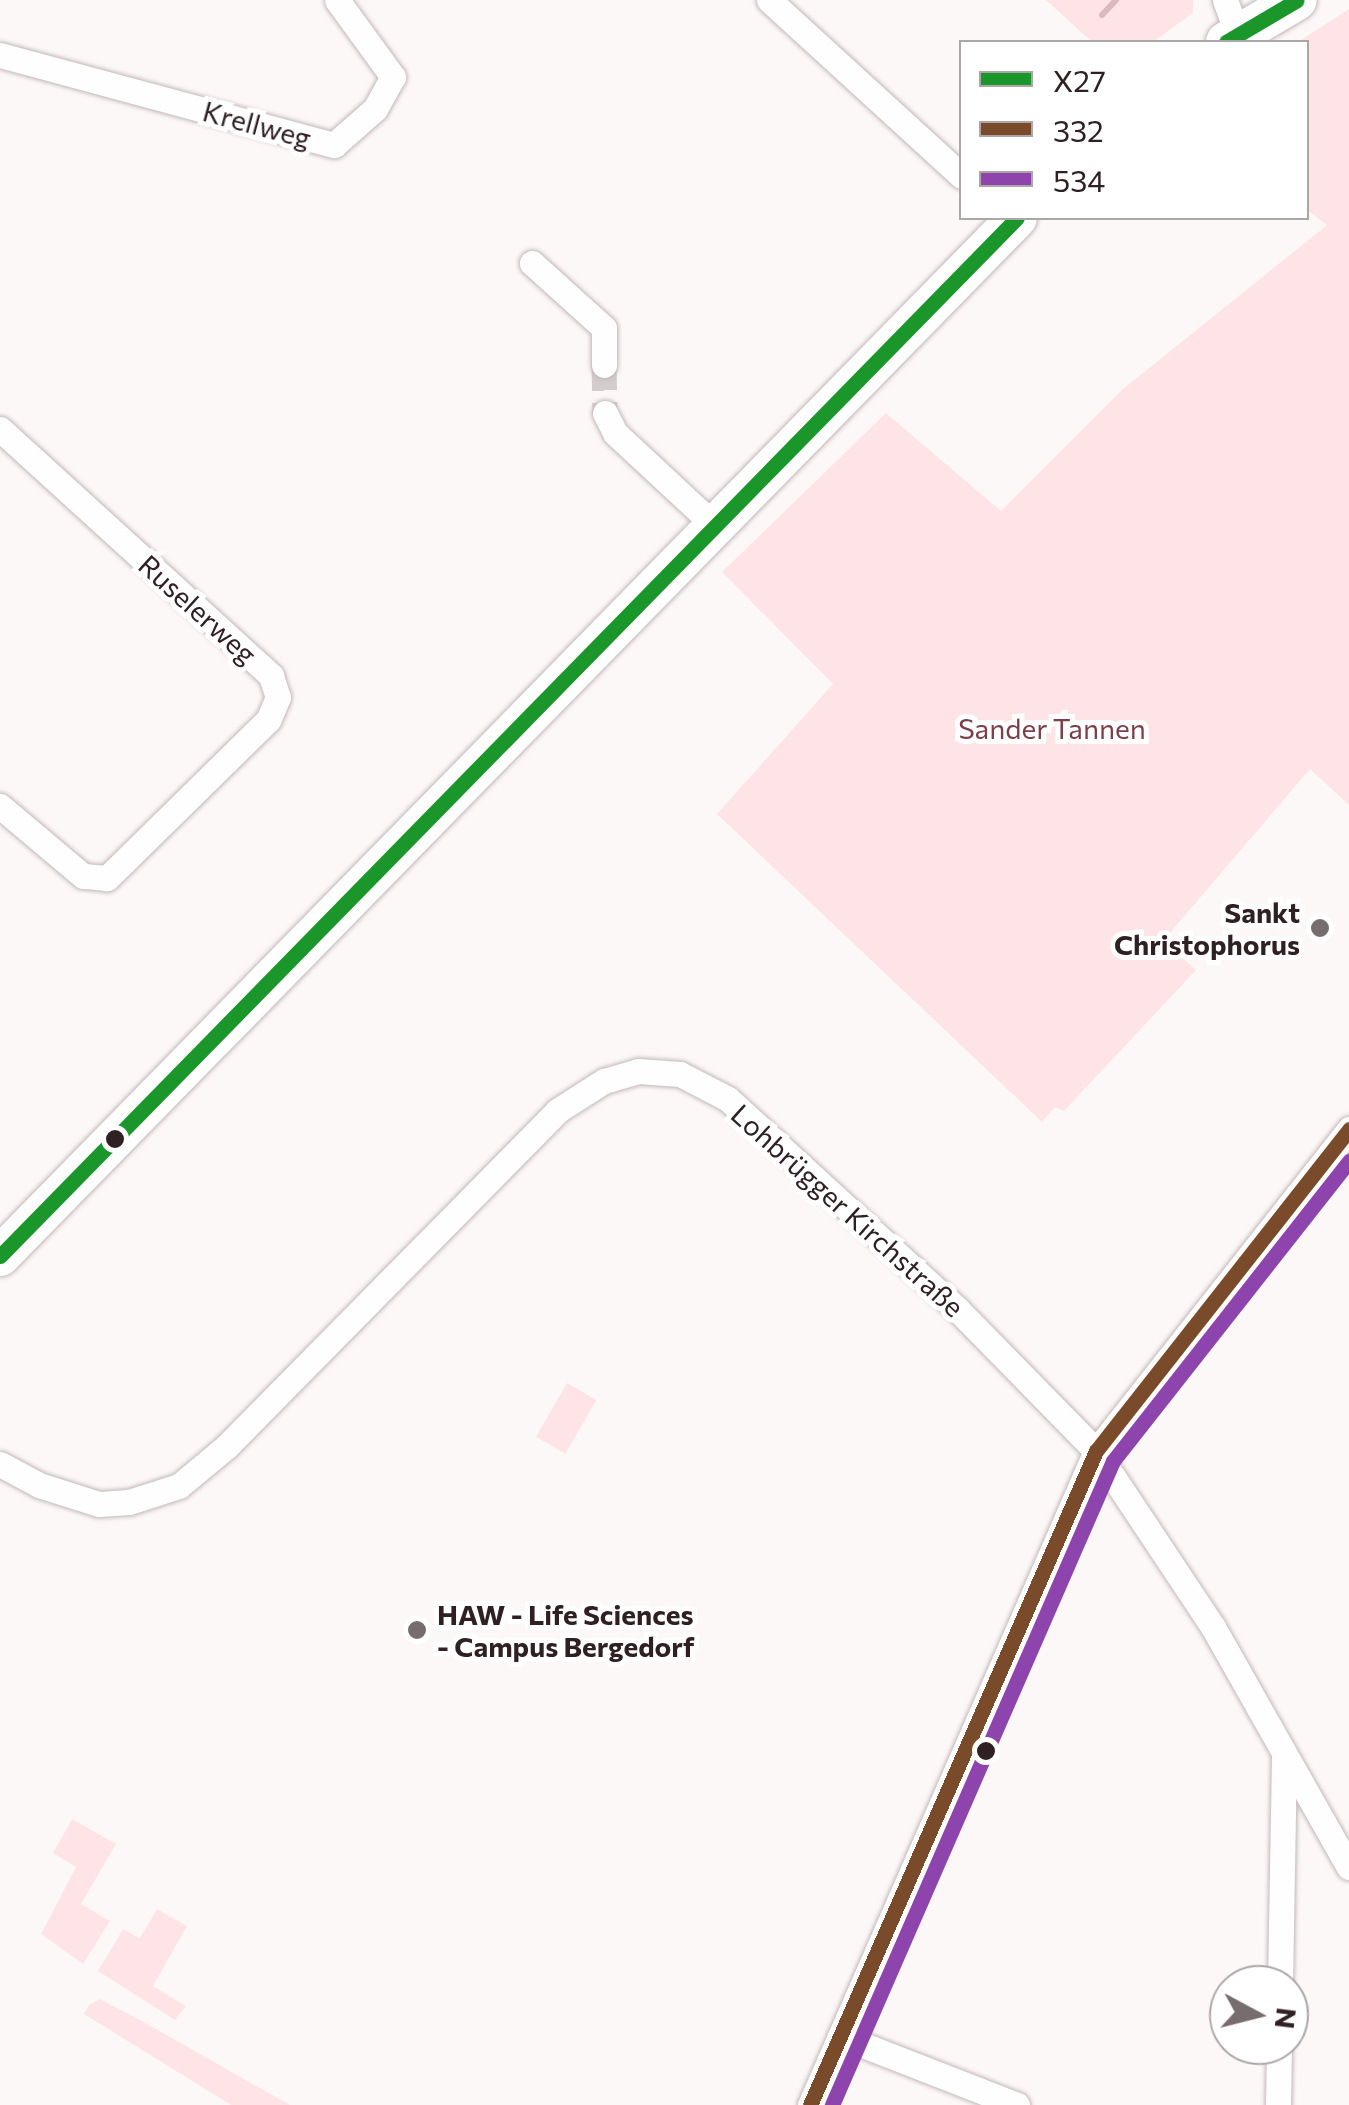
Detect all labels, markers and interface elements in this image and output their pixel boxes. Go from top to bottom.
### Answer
legend [959,40,1309,220]
text: X27 [1053,61,1106,98]
street label: Krellweg [199,93,315,155]
text: 332 [1053,111,1104,148]
text: 534 [1053,161,1105,198]
street label: Ruselerweg [132,547,264,671]
park label: Sander Tannen [958,711,1146,745]
place label: Sankt Christophorus [1114,895,1300,961]
marker: Sankt Christophorus [1309,917,1331,939]
street label: Lohbrügger Kirchstraße [725,1097,971,1323]
unlabelled marker [105,1129,125,1149]
place label: HAW - Life Sciences - Campus Bergedorf [437,1597,694,1663]
marker: HAW - Life Sciences - Campus Bergedorf [406,1619,428,1641]
unlabelled marker [976,1741,996,1761]
north arrow [1209,1965,1309,2065]
text: N [1269,2006,1305,2031]

